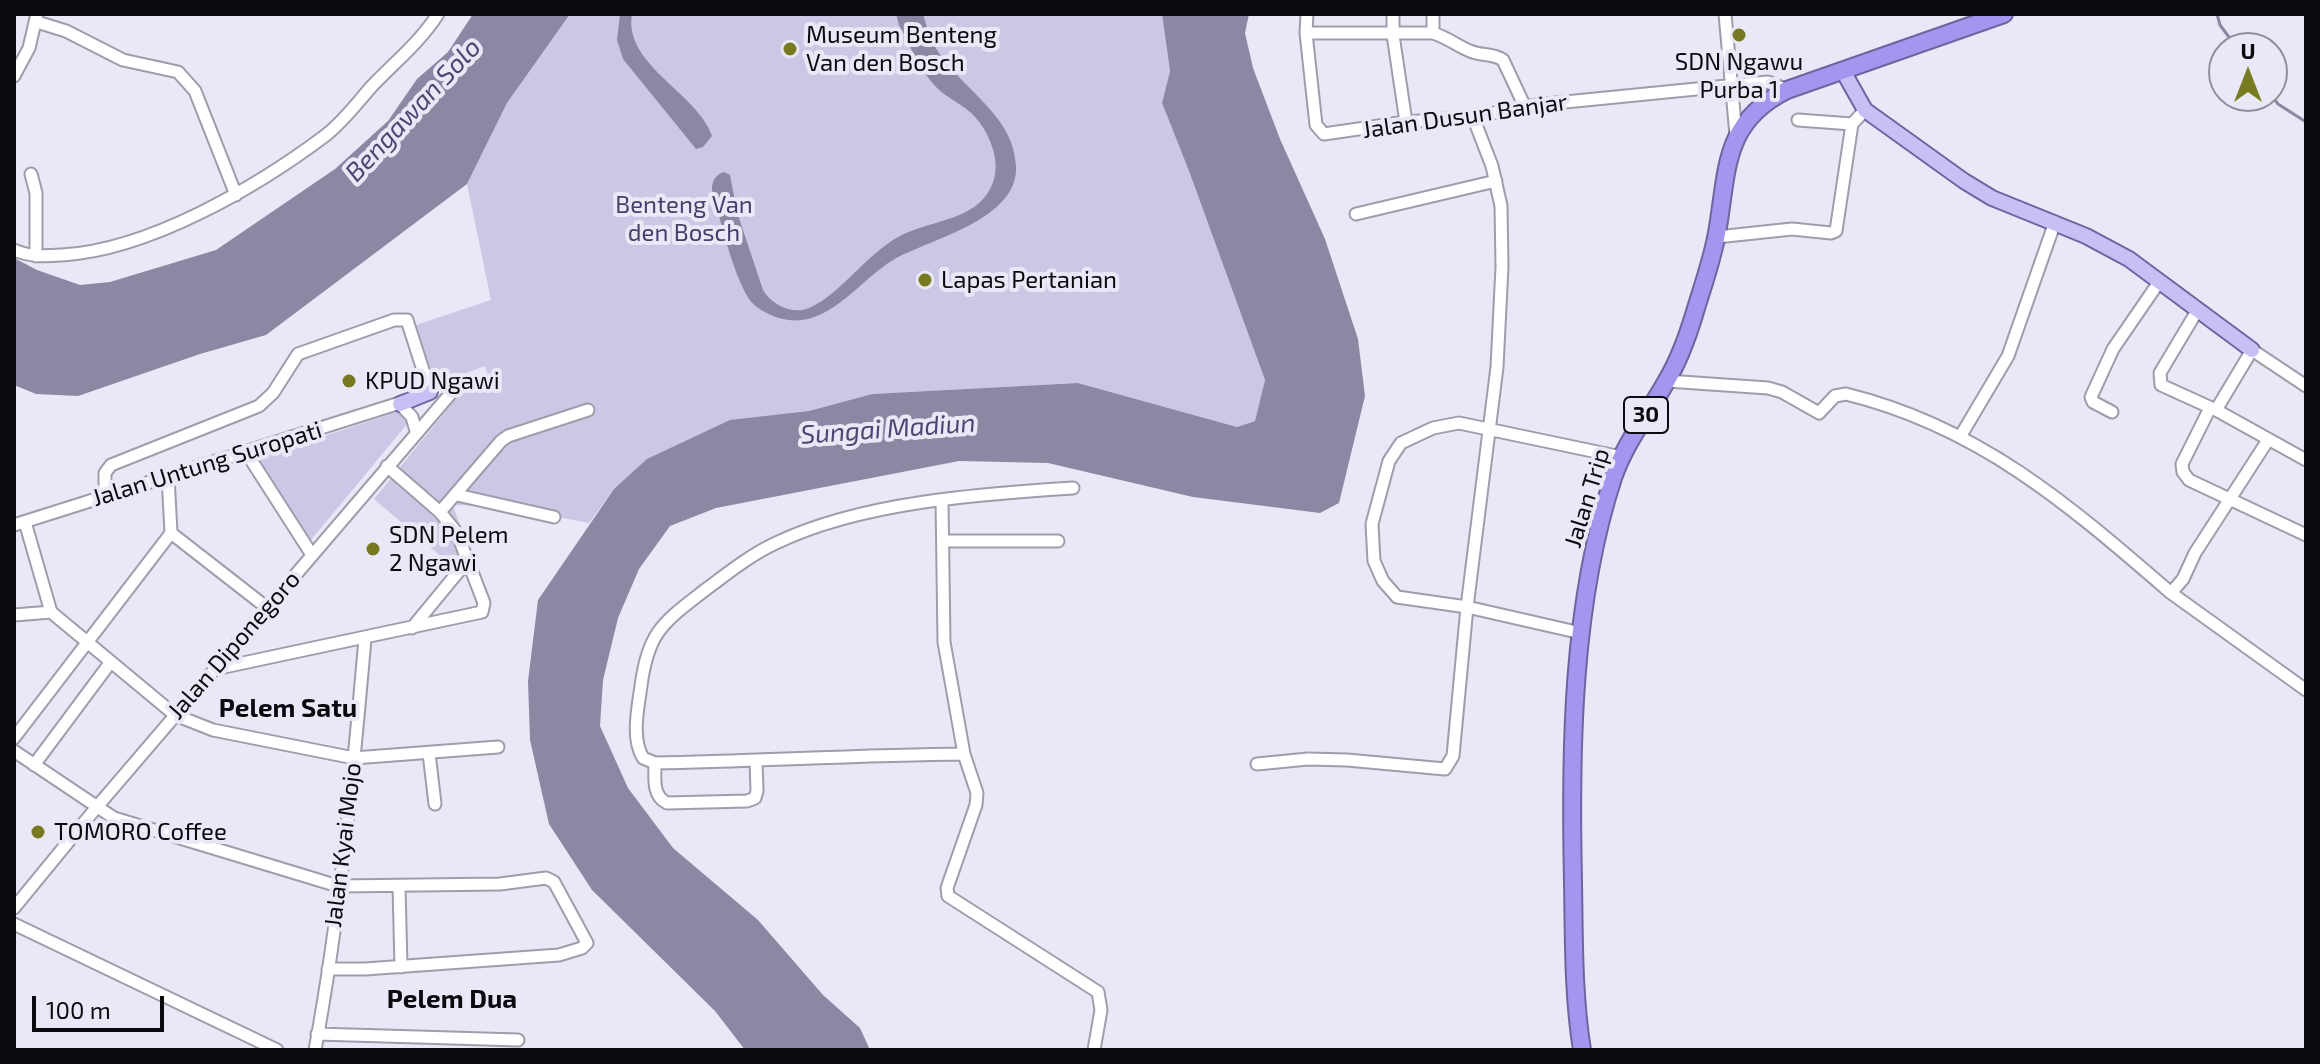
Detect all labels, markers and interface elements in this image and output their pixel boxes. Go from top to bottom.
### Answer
place label: Museum Benteng Van den Bosch [806,21,997,77]
marker: SDN Ngawu Purba 1 [1730,26,1748,44]
water label: Bengawan Solo [339,32,487,188]
north arrow [2208,32,2288,112]
text: U [2240,37,2256,63]
marker: Museum Benteng Van den Bosch [781,40,799,58]
place label: SDN Ngawu Purba 1 [1675,48,1803,104]
street label: Jalan Dusun Banjar [1361,87,1569,145]
park label: Benteng Van den Bosch [615,191,753,247]
place label: Lapas Pertanian [941,266,1117,294]
marker: Lapas Pertanian [916,271,934,289]
place label: KPUD Ngawi [365,367,500,395]
marker: KPUD Ngawi [340,372,358,390]
road number: 30 [1624,397,1668,433]
water label: Sungai Madiun [800,407,976,451]
street label: Jalan Untung Suropati [89,415,325,513]
street label: Jalan Trip [1558,445,1616,551]
place label: SDN Pelem 2 Ngawi [389,521,509,577]
marker: SDN Pelem 2 Ngawi [364,540,382,558]
street label: Jalan Diponegoro [162,565,306,725]
district label: Pelem Satu [219,692,357,724]
street label: Jalan Kyai Mojo [319,761,367,929]
place label: TOMORO Coffee [54,818,227,846]
marker: TOMORO Coffee [29,823,47,841]
scale bar [36,980,168,1030]
district label: Pelem Dua [387,983,517,1015]
text: 100 m [46,995,111,1024]

